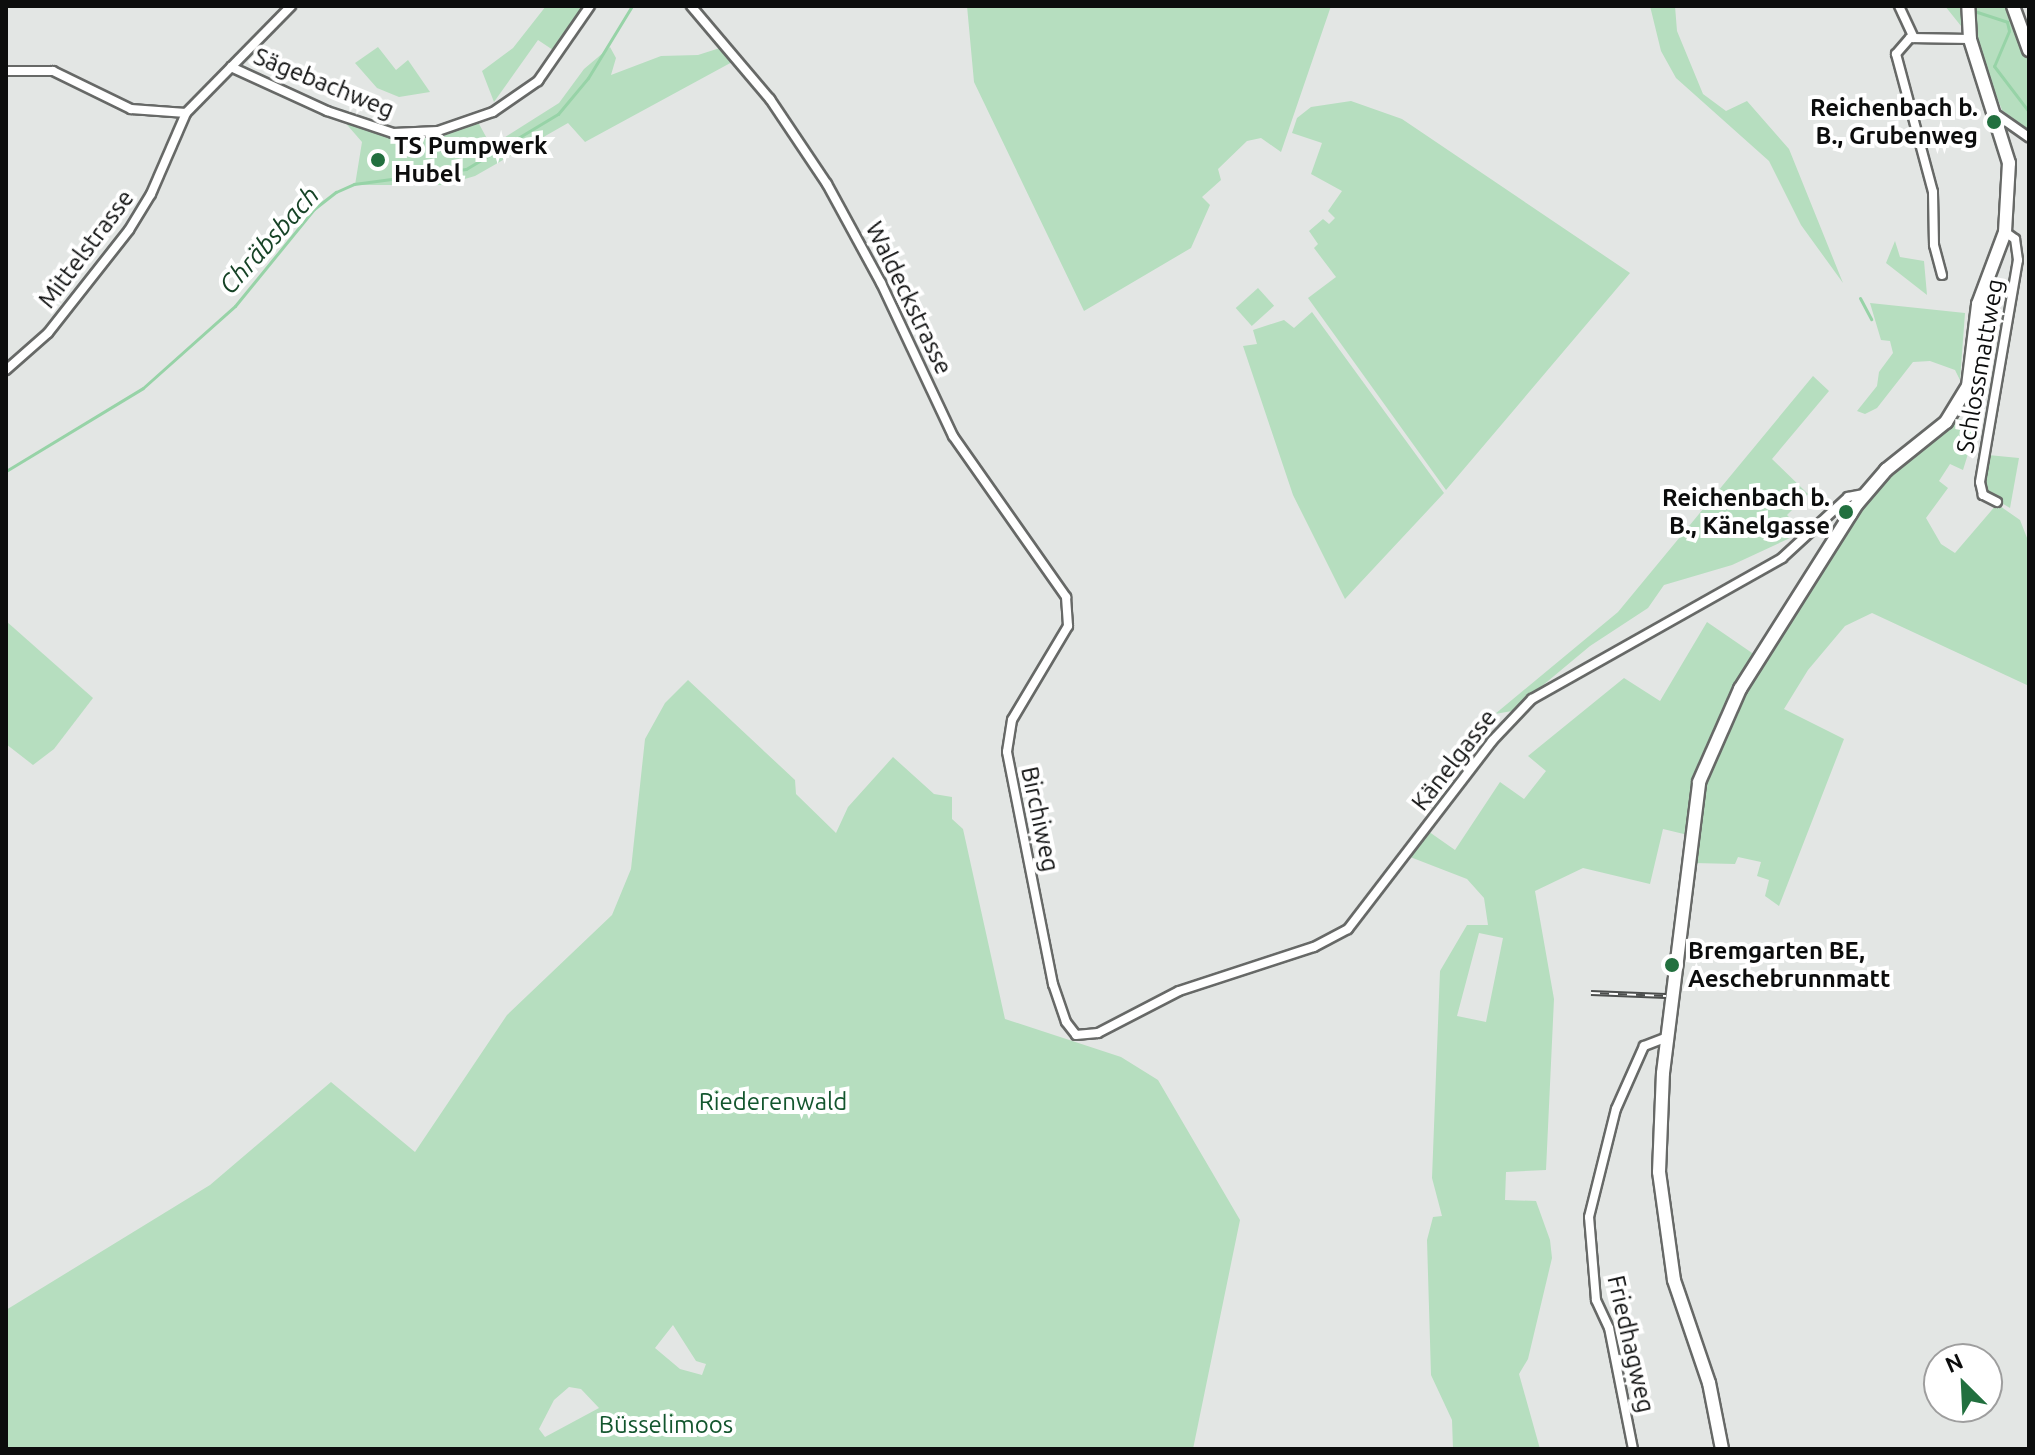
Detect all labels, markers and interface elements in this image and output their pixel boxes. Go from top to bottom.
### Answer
street label: Sägebachweg [250,42,398,124]
place label: Reichenbach b. B., Grubenweg [1810,94,1978,150]
marker: Reichenbach b. B., Grubenweg [1985,113,2003,131]
place label: TS Pumpwerk Hubel [394,132,547,188]
marker: TS Pumpwerk Hubel [369,151,387,169]
water label: Chräbsbach [212,180,326,300]
street label: Mittelstrasse [32,184,140,314]
street label: Waldeckstrasse [860,217,958,379]
street label: Schlossmattweg [1951,277,2009,455]
place label: Reichenbach b. B., Känelgasse [1662,484,1830,540]
marker: Reichenbach b. B., Känelgasse [1837,503,1855,521]
street label: Känelgasse [1406,704,1502,816]
street label: Birchiweg [1015,764,1065,874]
place label: Bremgarten BE, Aeschebrunnmatt [1688,937,1890,993]
marker: Bremgarten BE, Aeschebrunnmatt [1663,956,1681,974]
park label: Riederenwald [699,1088,847,1116]
street label: Friedhagweg [1601,1273,1661,1415]
north arrow [1923,1343,2003,1423]
text: N [1941,1348,1966,1377]
park label: Büsselimoos [599,1411,733,1439]

